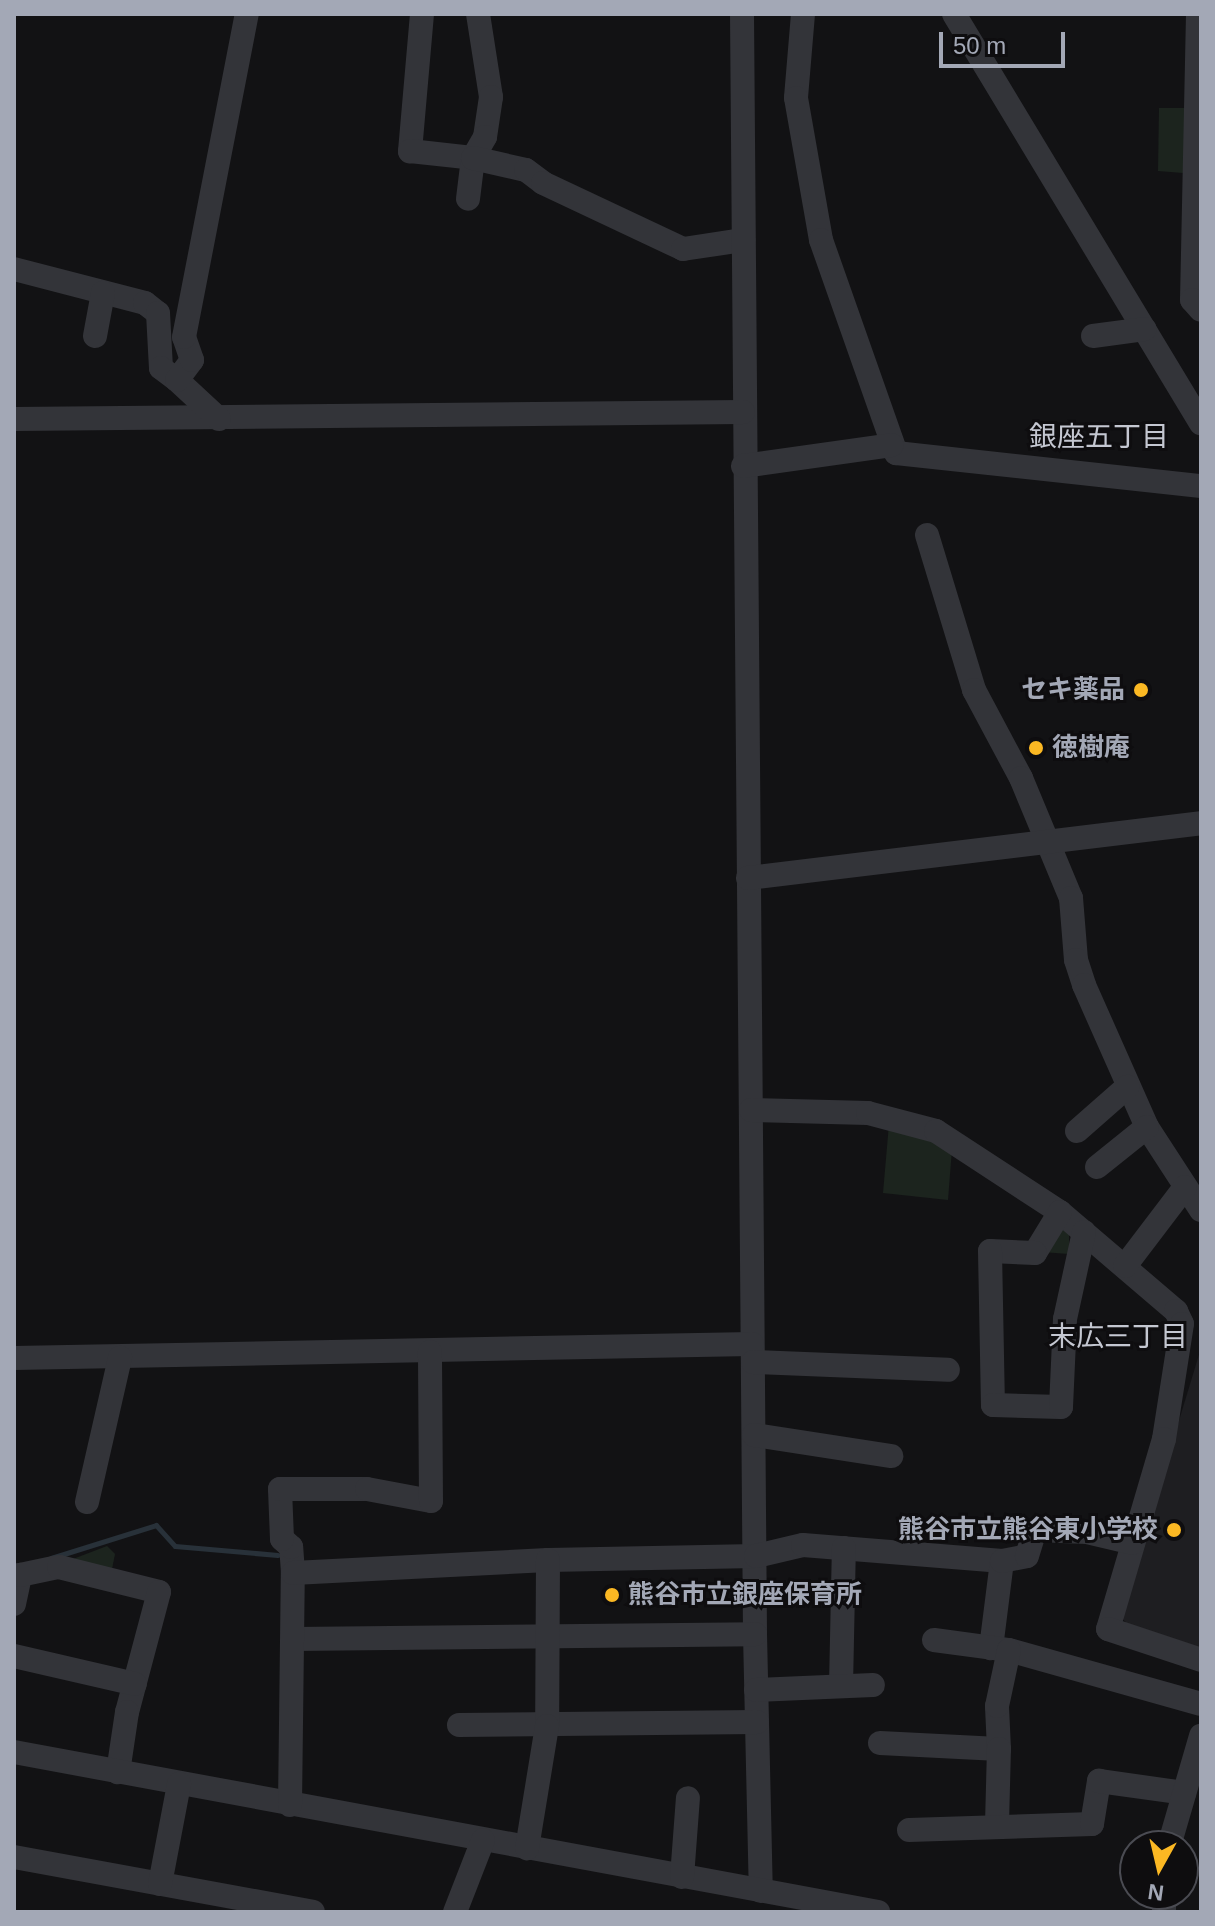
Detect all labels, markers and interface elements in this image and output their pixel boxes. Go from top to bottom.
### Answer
scale bar [943,16,1069,66]
text: 50 m [953,32,1006,59]
district label: 銀座五丁目 [1029,420,1169,454]
place label: セキ薬品 [1021,674,1125,706]
marker: セキ薬品 [1132,681,1150,699]
place label: 徳樹庵 [1052,732,1130,764]
marker: 徳樹庵 [1027,739,1045,757]
district label: 末広三丁目 [1048,1320,1188,1354]
place label: 熊谷市立熊谷東小学校 [898,1514,1158,1546]
marker: 熊谷市立熊谷東小学校 [1165,1521,1183,1539]
place label: 熊谷市立銀座保育所 [628,1579,862,1611]
marker: 熊谷市立銀座保育所 [603,1586,621,1604]
north arrow [1119,1830,1199,1910]
text: N [1146,1879,1165,1906]

